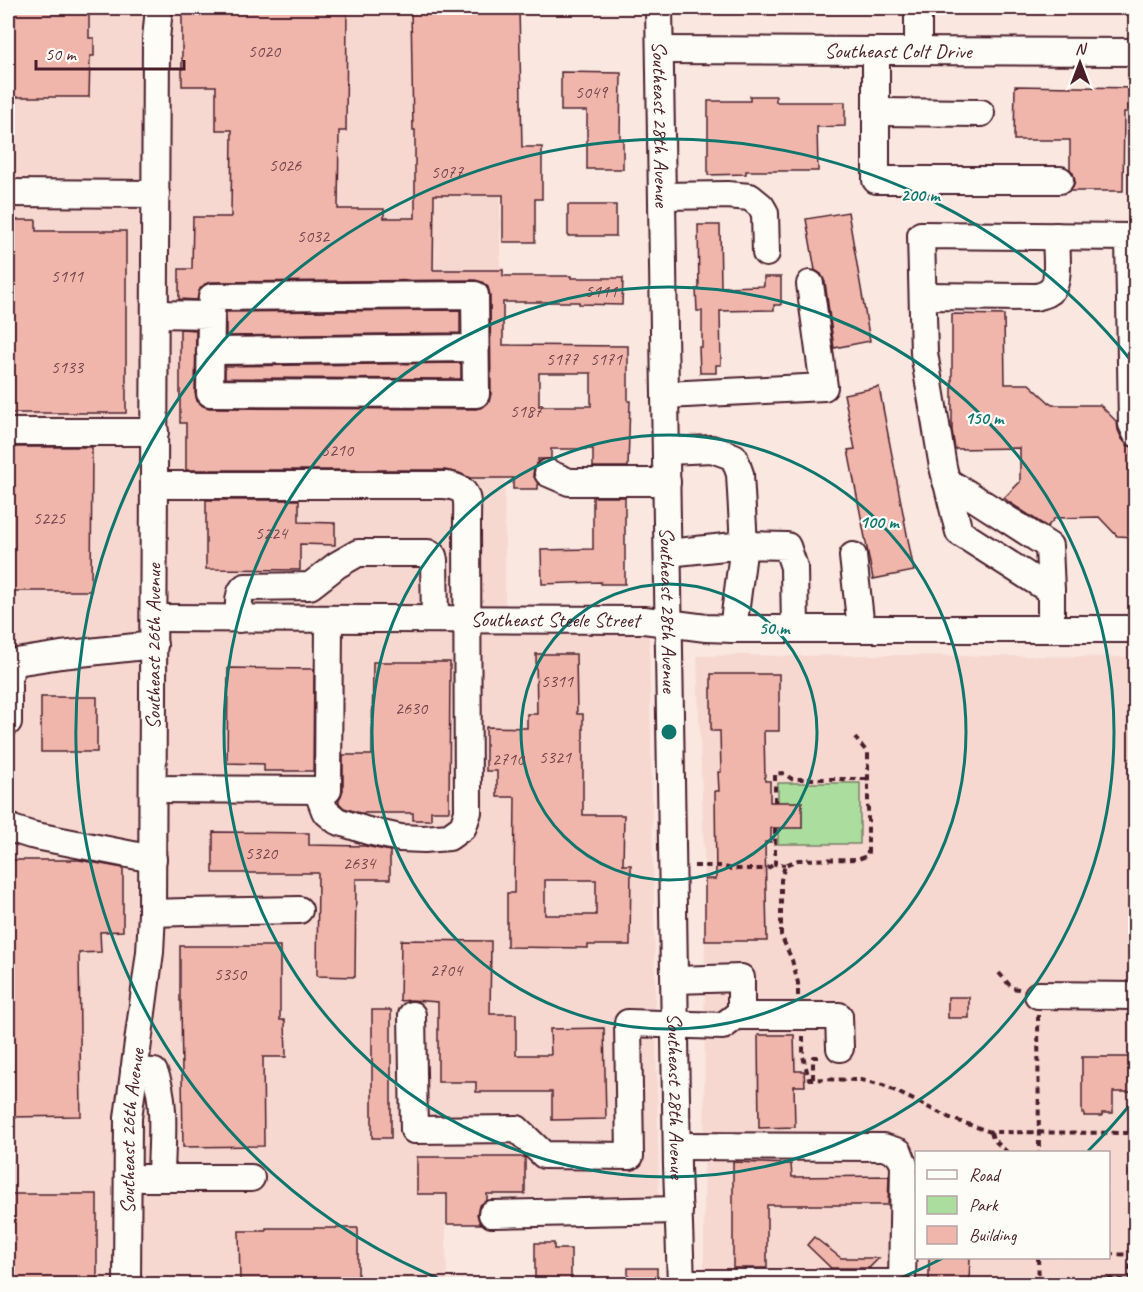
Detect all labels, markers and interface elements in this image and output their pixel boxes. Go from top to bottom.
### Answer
scale bar [36,33,184,71]
north arrow [1050,33,1110,93]
street label: Southeast Colt Drive [824,38,974,64]
text: N [1075,39,1088,59]
house number: 5020 [248,40,282,62]
street label: Southeast 28th Avenue [647,41,675,208]
text: 50 m [45,43,78,65]
house number: 5049 [575,81,609,103]
house number: 5026 [269,154,302,176]
house number: 5077 [431,161,464,183]
text: 200 m [901,184,941,206]
house number: 5032 [297,225,331,247]
house number: 5111 [51,265,84,287]
house number: 5111 [585,280,618,302]
house number: 5177 [546,348,579,370]
house number: 5171 [590,348,623,370]
house number: 5133 [51,356,85,378]
house number: 5187 [510,400,543,422]
text: 150 m [965,407,1005,429]
house number: 5210 [321,439,355,461]
house number: 5225 [33,507,66,529]
text: 100 m [860,511,900,533]
house number: 5224 [255,522,289,544]
street label: Southeast 28th Avenue [654,527,683,694]
street label: Southeast 26th Avenue [140,562,167,729]
street label: Southeast Steele Street [470,606,643,633]
text: 50 m [759,617,791,639]
house number: 5311 [541,670,574,692]
house number: 2630 [395,697,429,719]
centre of rings [659,722,679,742]
house number: 5321 [539,746,572,768]
house number: 2710 [492,748,526,770]
house number: 5320 [245,842,279,864]
house number: 2634 [343,852,377,874]
house number: 2704 [430,959,464,981]
house number: 5350 [214,963,248,985]
street label: Southeast 28th Avenue [662,1013,690,1180]
street label: Southeast 26th Avenue [114,1046,150,1214]
legend [915,1151,1110,1259]
text: Road [969,1164,1002,1186]
text: Park [969,1194,999,1216]
text: Building [969,1224,1018,1246]

